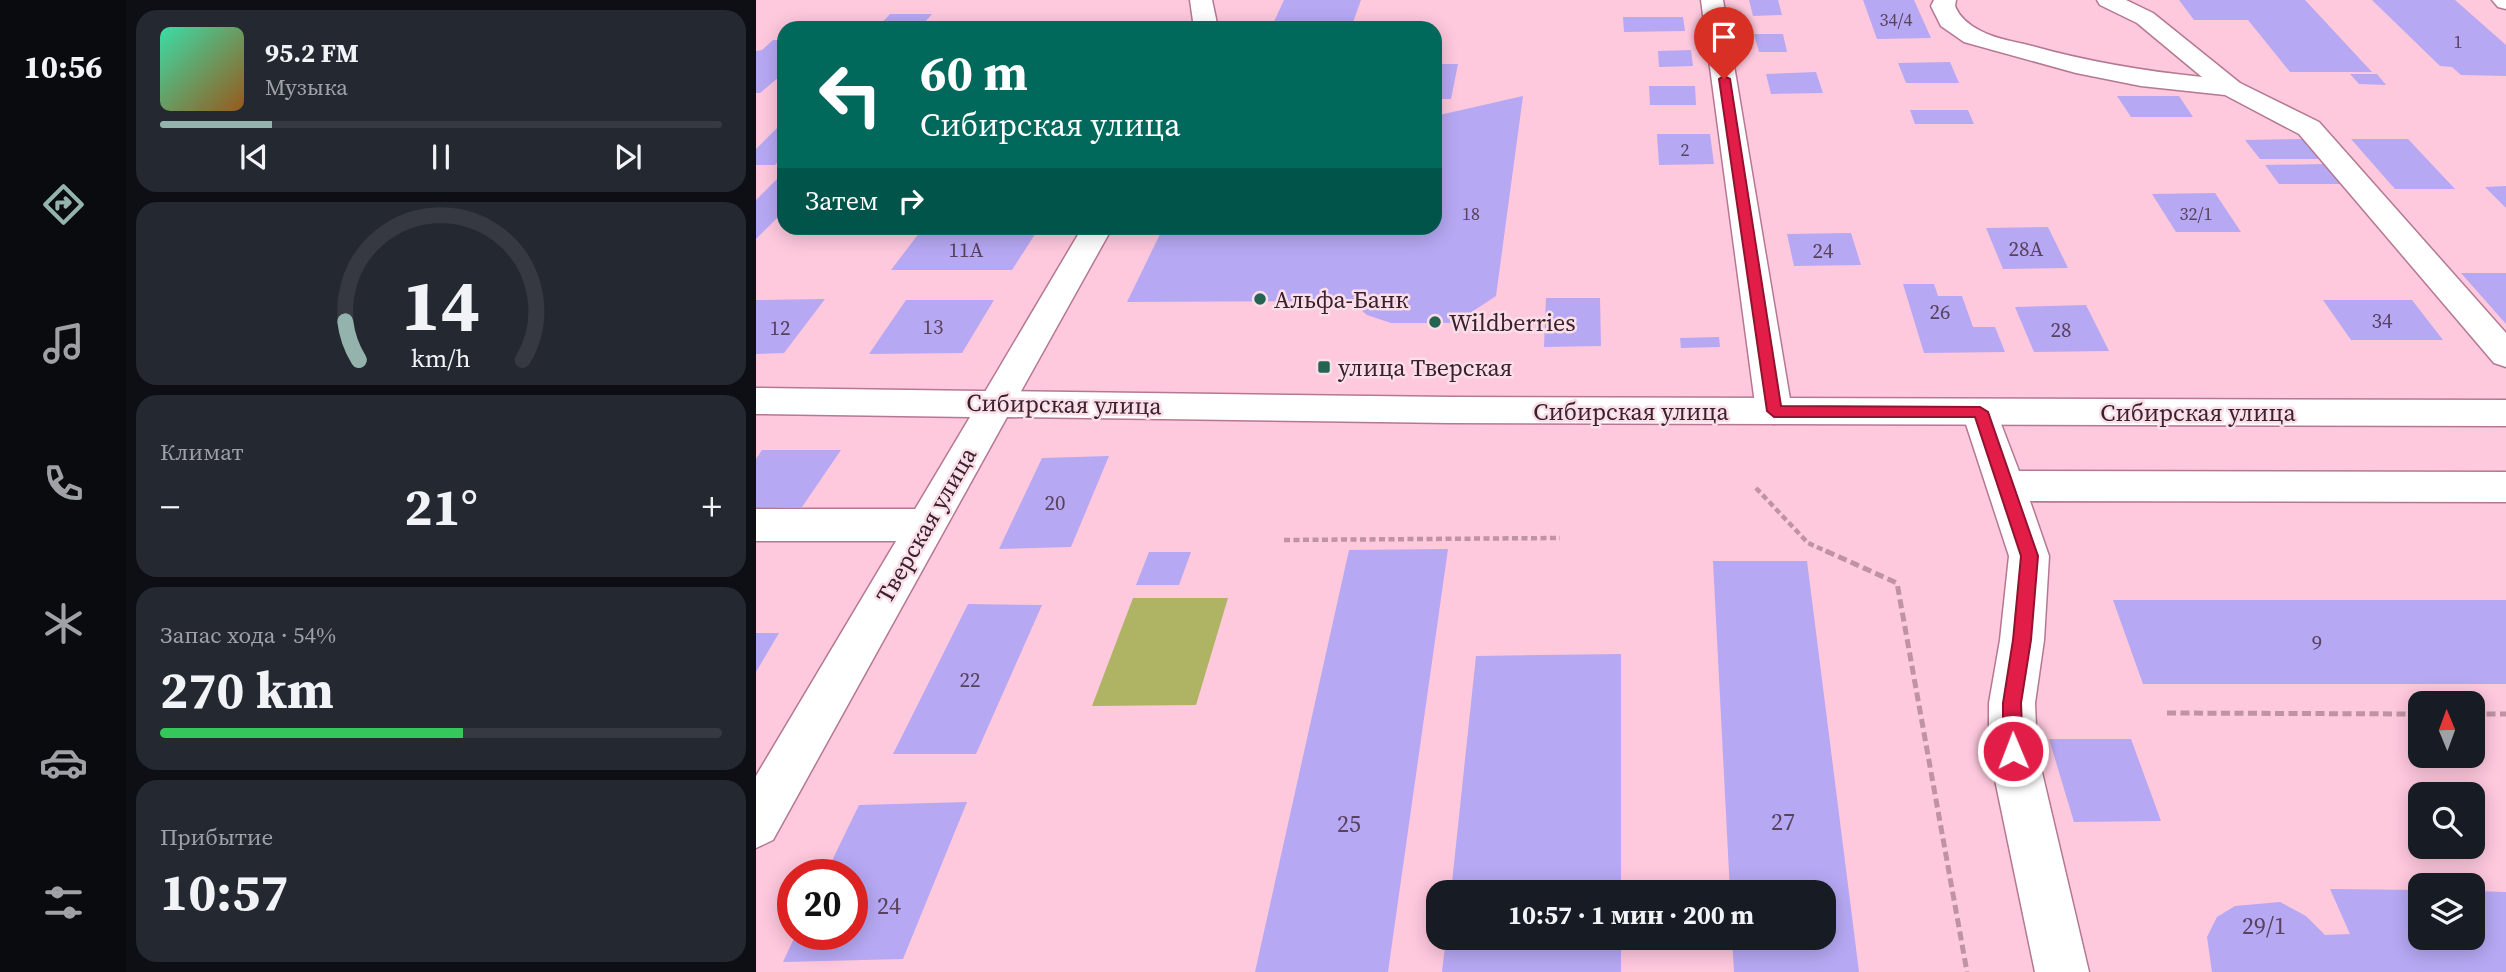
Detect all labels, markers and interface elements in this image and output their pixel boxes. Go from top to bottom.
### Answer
pin [1694,7,1754,79]
house number: 34/4 [1880,7,1912,32]
icon: arrive [1705,18,1743,56]
house number: 1 [2454,29,2463,54]
text: 95.2 FM [265,35,359,71]
text: 60 m [920,39,1028,106]
text: 10:56 [24,45,102,89]
icon: left [805,49,896,140]
text: Музыка [265,71,348,103]
text: Сибирская улица [920,103,1181,147]
house number: 2 [1681,137,1690,162]
icon: previous [235,138,273,176]
icon: pause [422,138,460,176]
icon: next [609,138,647,176]
icon: directions [39,180,88,229]
icon: right [892,182,930,220]
text: Затем [805,183,878,219]
house number: 18 [1462,201,1480,226]
house number: 32/1 [2180,201,2212,226]
house number: 28А [2009,234,2044,263]
house number: 11А [949,235,984,264]
house number: 24 [1813,236,1834,265]
text: 14 [402,255,480,354]
place label: Альфа-Банк [1274,283,1408,316]
marker: Альфа-Банк [1252,291,1268,307]
house number: 26 [1930,297,1951,326]
place label: Wildberries [1449,306,1576,339]
house number: 34 [2372,306,2393,335]
house number: 13 [923,312,944,341]
house number: 12 [770,313,791,342]
marker: Wildberries [1427,314,1443,330]
house number: 28 [2051,315,2072,344]
icon: music [39,319,88,368]
text: km/h [411,340,471,374]
place label: улица Тверская [1338,351,1512,384]
marker: улица Тверская [1316,359,1332,375]
street label: Сибирская улица [966,386,1163,422]
street label: Сибирская улица [1533,395,1729,428]
street label: Сибирская улица [2100,396,2296,429]
text: Климат [160,436,244,468]
street label: Тверская улица [868,440,984,609]
icon: phone [39,459,88,508]
text: 21° [404,471,478,542]
text: − [160,481,180,533]
text: + [702,481,722,533]
house number: 20 [1045,488,1066,517]
icon: climate [39,599,88,648]
text: Запас хода · 54% [160,619,336,651]
house number: 9 [2312,628,2322,657]
text: 270 km [160,654,334,725]
house number: 22 [960,665,981,694]
north arrow [2408,691,2485,768]
map controls [2408,691,2485,950]
position arrow [1976,714,2050,788]
icon: car [39,738,88,787]
button: search [2408,782,2485,859]
house number: 27 [1771,805,1795,838]
house number: 25 [1337,807,1361,840]
text: Прибытие [160,821,273,853]
text: 10:57 [160,856,288,927]
speed limit sign: 20 [777,859,868,950]
button: layers [2408,873,2485,950]
icon: filters [39,878,88,927]
house number: 24 [877,889,901,922]
text: 10:57 · 1 мин · 200 m [1508,897,1754,933]
house number: 29/1 [2242,909,2286,942]

